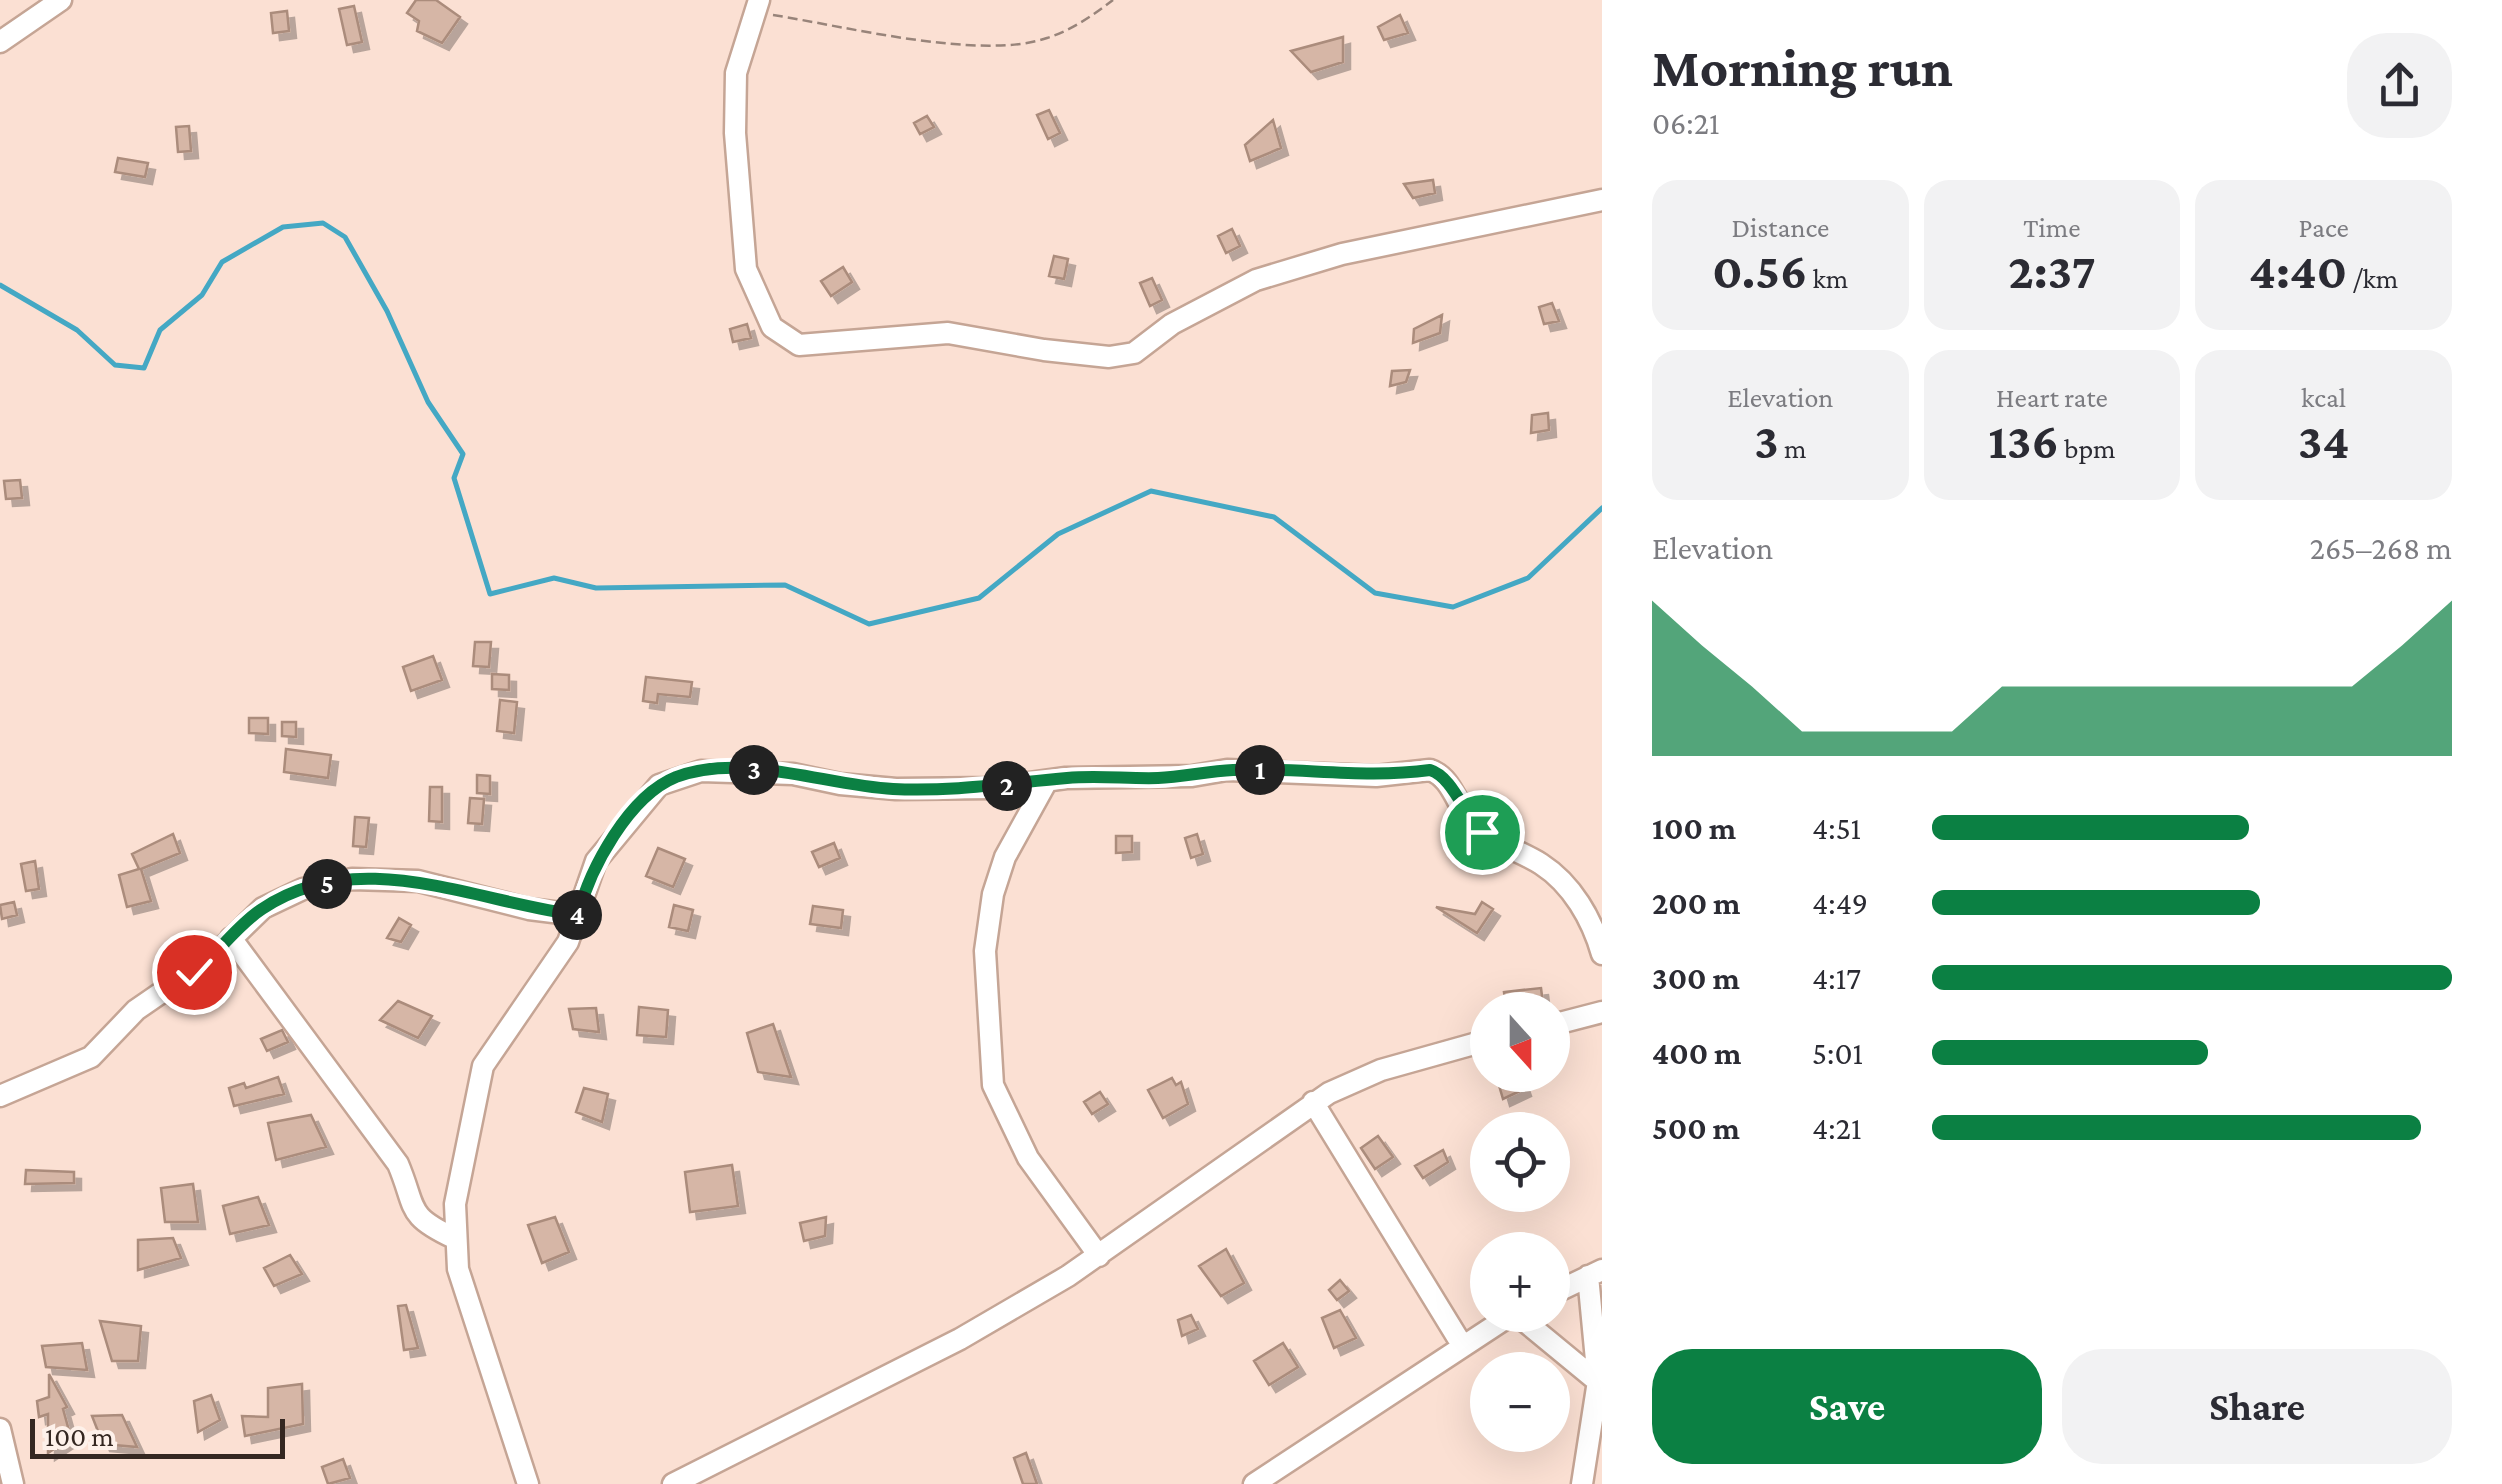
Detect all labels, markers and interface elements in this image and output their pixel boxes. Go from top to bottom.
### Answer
button: share [2347,33,2452,138]
text: Morning run [1652,37,1953,98]
text: 06:21 [1652,105,1720,141]
text: Distance [1731,212,1829,243]
text: Time [2023,212,2081,243]
text: Pace [2298,212,2349,243]
text: 0.56 [1712,243,1807,299]
text: 2:37 [2008,243,2096,299]
text: 4:40 [2249,243,2347,299]
text: km [1807,263,1848,294]
text: /km [2347,263,2398,294]
text: Elevation [1727,382,1833,413]
text: Heart rate [1996,382,2108,413]
text: kcal [2301,382,2346,413]
text: 3 [1754,413,1779,469]
text: 136 [1988,413,2059,469]
text: 34 [2298,413,2349,469]
text: m [1779,433,1806,464]
text: bpm [2059,433,2116,464]
text: Elevation [1652,530,1773,566]
text: 265–268 m [2310,530,2452,566]
pin: 3 [729,745,779,795]
pin: 1 [1235,745,1285,795]
text: 3 [747,754,761,785]
text: 1 [1255,754,1265,785]
pin: 2 [982,761,1032,811]
text: 2 [1000,770,1014,801]
pin [1440,790,1525,875]
icon: arrive [1455,805,1510,860]
text: 100 m [1652,810,1736,846]
text: 4:51 [1812,810,1861,846]
pin: 5 [302,859,352,909]
text: 5 [320,868,334,899]
text: 200 m [1652,885,1740,921]
text: 4:49 [1812,885,1868,921]
pin: 4 [552,890,602,940]
text: 4 [569,899,585,930]
pin [152,930,237,1015]
icon: check [167,945,222,1000]
text: 300 m [1652,960,1740,996]
text: 4:17 [1812,960,1861,996]
north arrow [1470,992,1570,1092]
map controls [1470,992,1570,1452]
text: 400 m [1652,1035,1741,1071]
text: 5:01 [1812,1035,1863,1071]
text: 500 m [1652,1110,1740,1146]
text: 4:21 [1812,1110,1862,1146]
button: locate [1470,1112,1570,1212]
button: + [1470,1232,1570,1332]
button: Save [1652,1349,2042,1464]
button: Share [2062,1349,2452,1464]
button: − [1470,1352,1570,1452]
scale bar [30,1414,285,1458]
text: 100 m [45,1421,114,1452]

